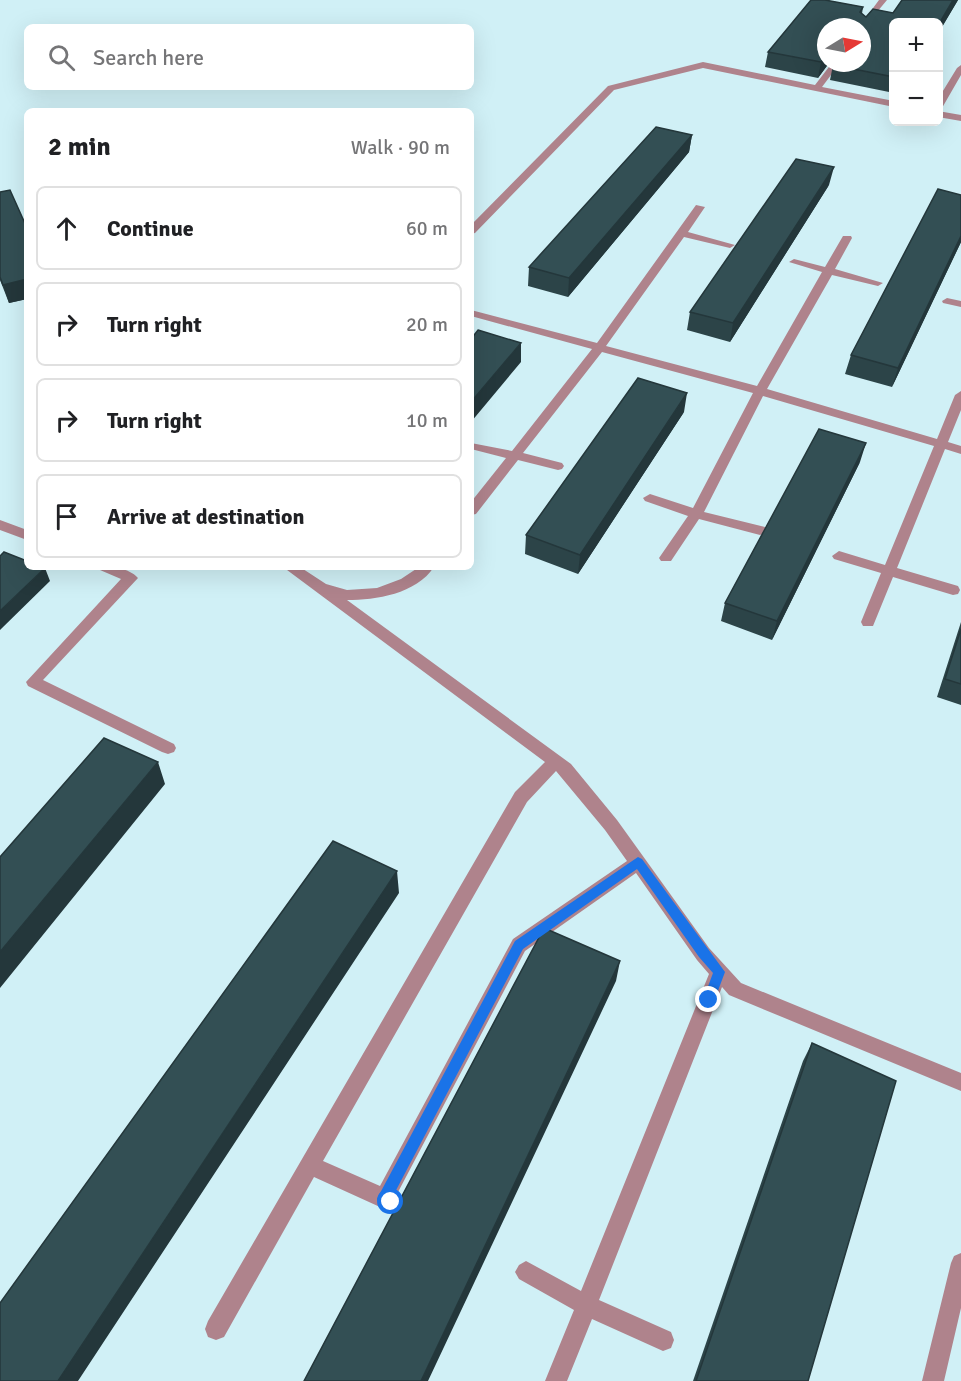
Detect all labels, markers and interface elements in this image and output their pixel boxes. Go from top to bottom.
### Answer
north arrow [817,18,871,72]
map controls [889,18,943,126]
button: + [889,18,943,72]
search box [24,24,474,90]
icon: search [45,41,78,74]
text: Search here [93,44,204,71]
button: − [889,72,943,126]
text: 2 min [48,131,111,163]
text: Walk · 90 m [351,135,450,160]
icon: ahead [50,212,83,245]
text: Continue [107,215,194,242]
text: 60 m [406,216,448,241]
icon: right [50,308,83,341]
text: Turn right [107,311,202,338]
text: 20 m [406,312,448,337]
icon: right [50,404,83,437]
text: Turn right [107,407,202,434]
text: 10 m [406,408,448,433]
icon: arrive [50,500,83,533]
text: Arrive at destination [107,503,304,530]
route end [695,986,721,1012]
route start [377,1188,403,1214]

